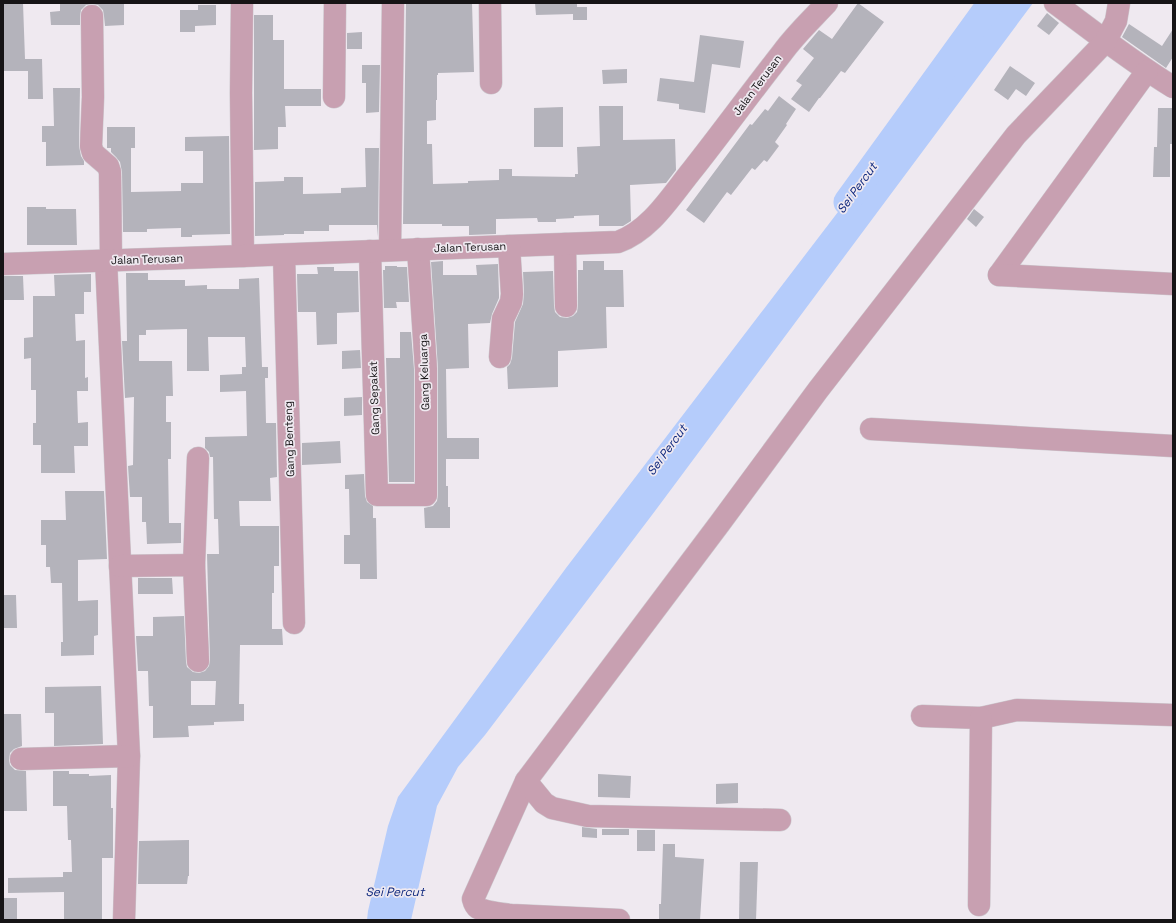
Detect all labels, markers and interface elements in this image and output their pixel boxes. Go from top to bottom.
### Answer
street label: Jalan Terusan [730,52,784,118]
water label: Sei Percut [833,158,882,217]
street label: Jalan Terusan [434,239,506,255]
street label: Jalan Terusan [111,251,183,267]
street label: Gang Keluarga [416,333,432,410]
street label: Gang Sepakat [366,361,382,435]
street label: Gang Benteng [281,401,297,477]
water label: Sei Percut [643,420,692,479]
water label: Sei Percut [366,884,426,900]

